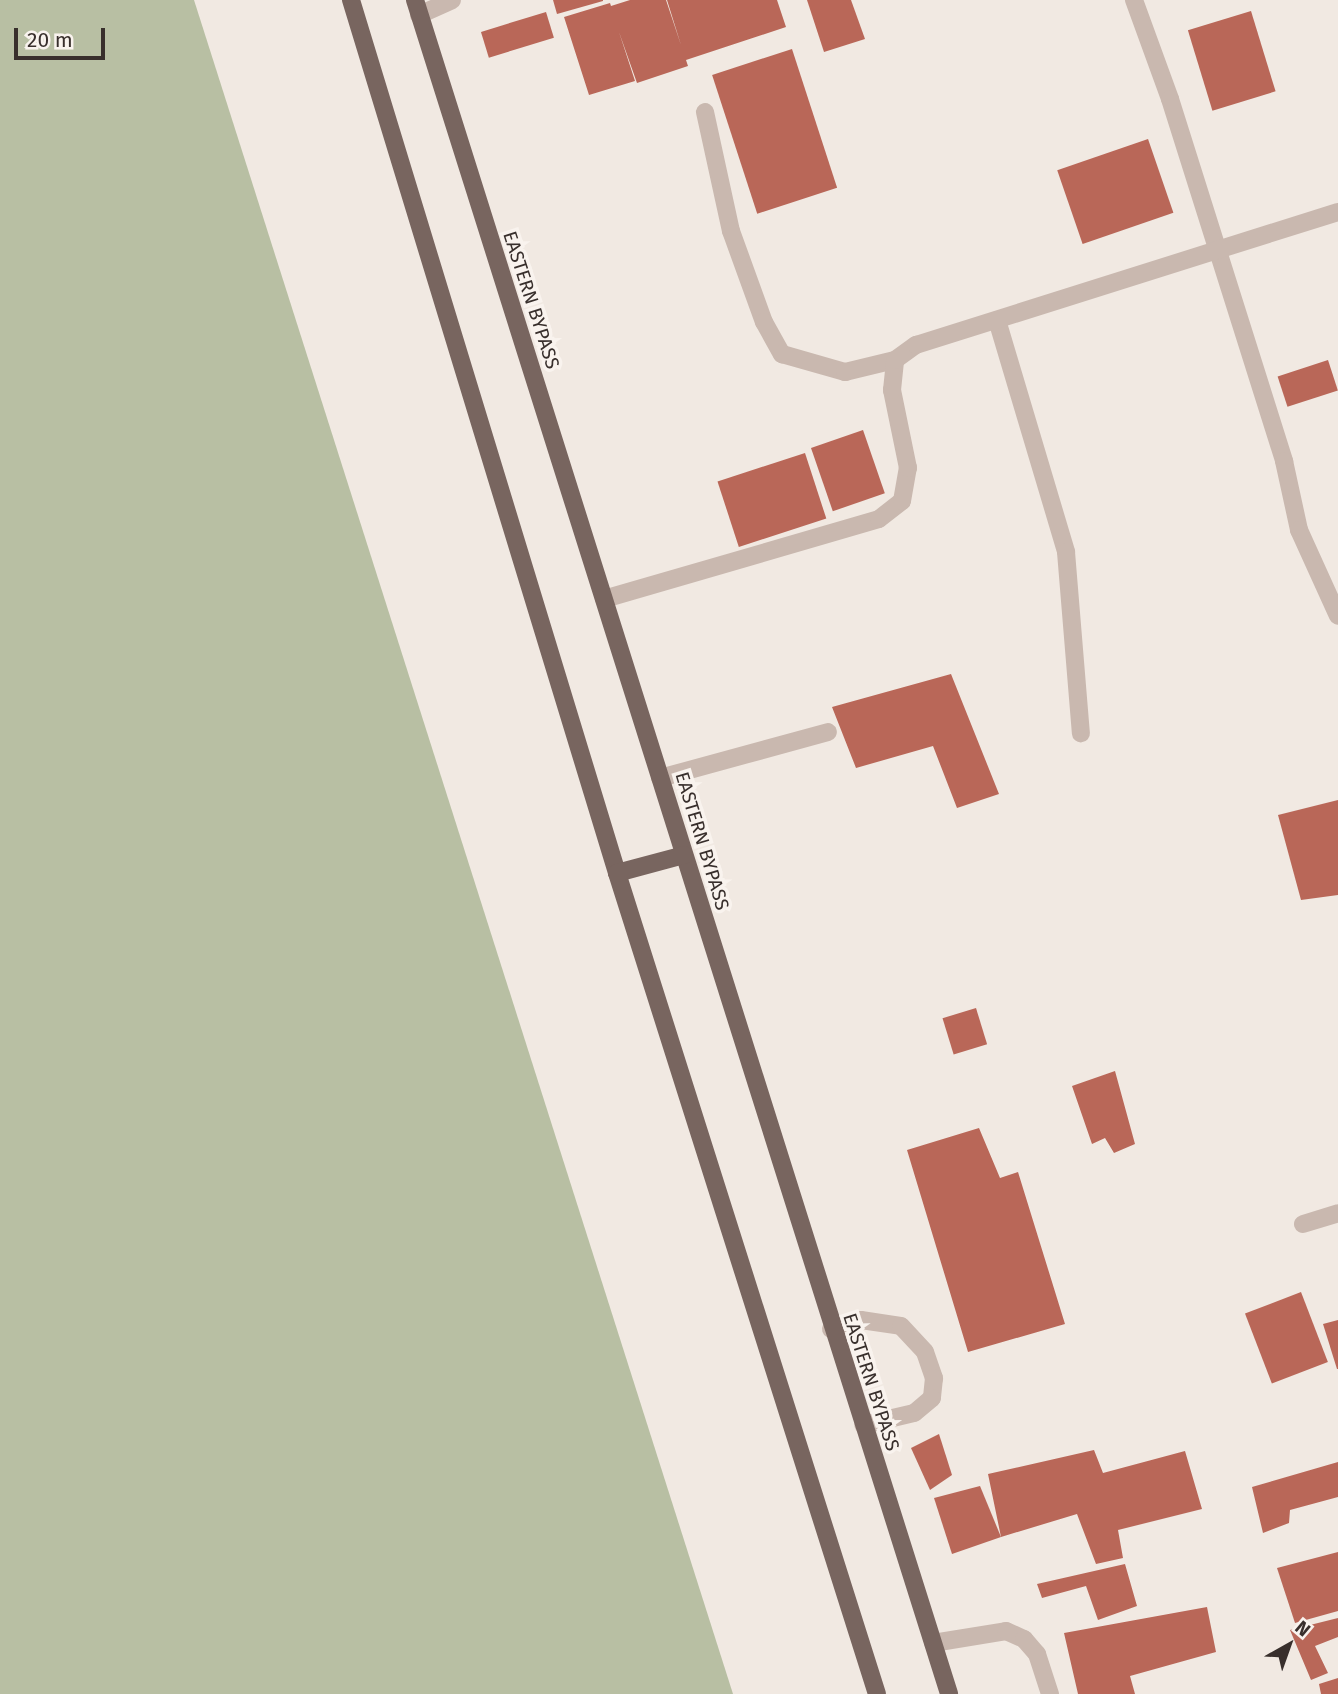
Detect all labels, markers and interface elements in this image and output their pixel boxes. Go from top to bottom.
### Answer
scale bar [18,14,108,58]
text: 20 m [27,27,73,53]
street label: EASTERN BYPASS [498,228,564,372]
street label: EASTERN BYPASS [670,769,734,913]
street label: EASTERN BYPASS [838,1310,904,1454]
north arrow [1254,1610,1324,1680]
text: N [1291,1616,1315,1641]

